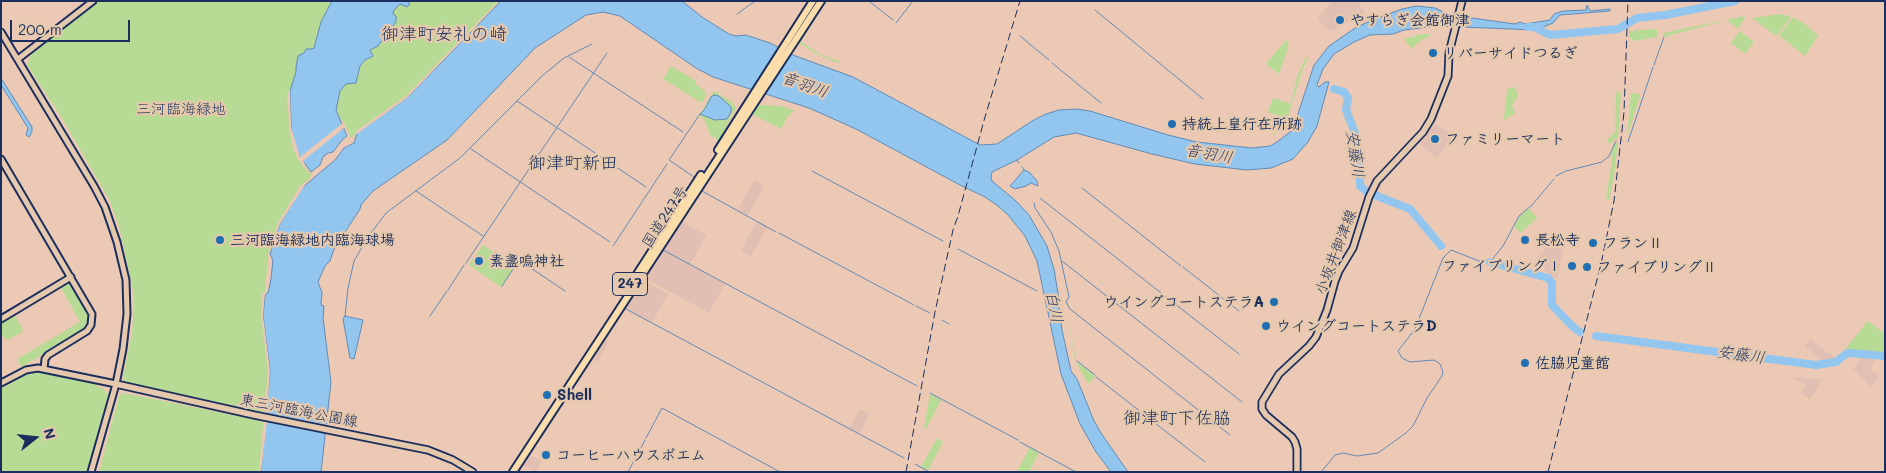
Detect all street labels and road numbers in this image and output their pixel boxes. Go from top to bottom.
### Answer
street label: 国道247号 [638,183,692,251]
street label: 小坂井御津線 [1311,207,1361,297]
road number: 247 [612,272,648,296]
street label: 東三河臨海公園線 [238,391,360,431]

